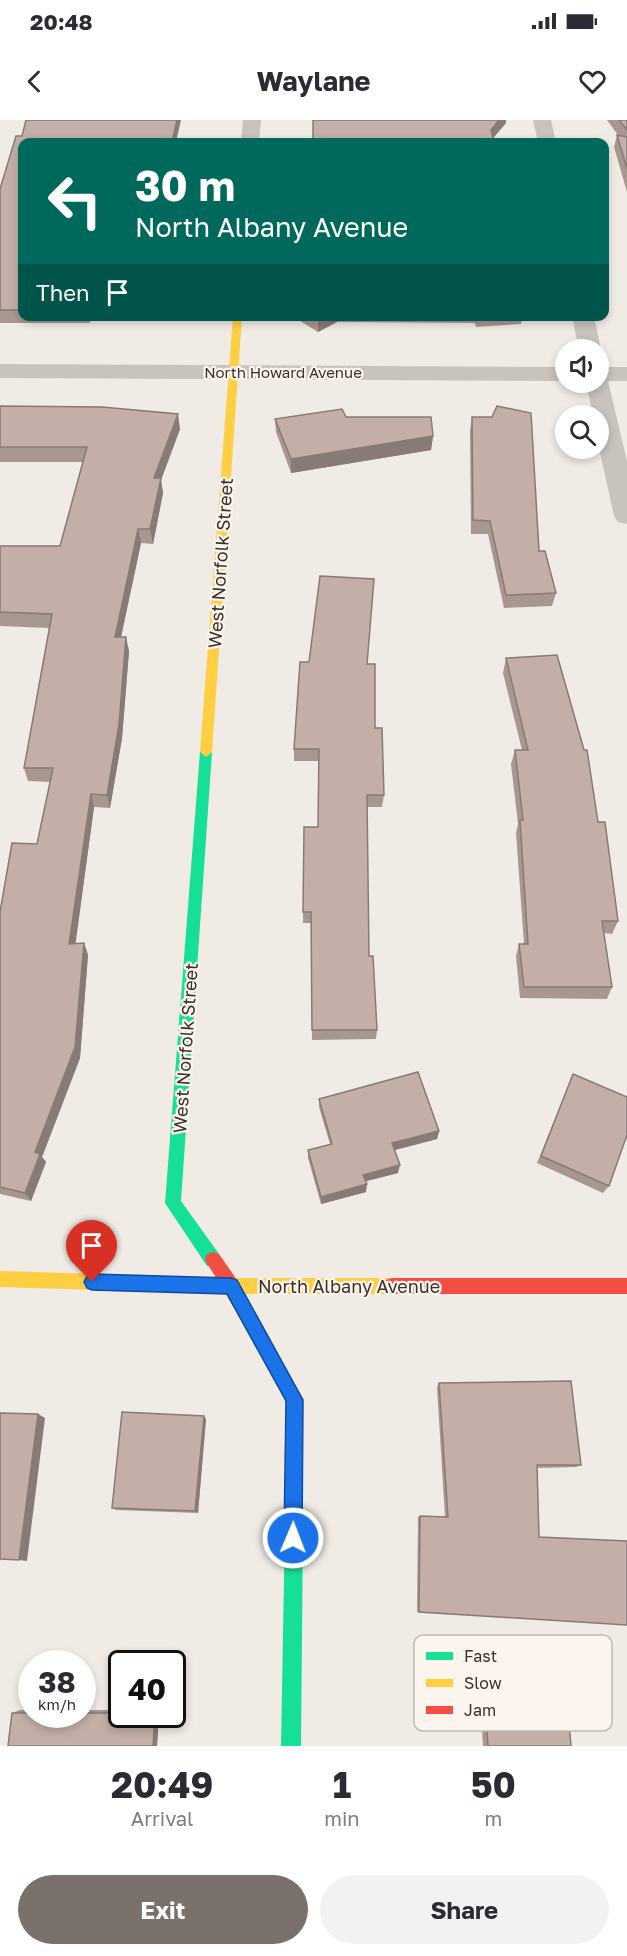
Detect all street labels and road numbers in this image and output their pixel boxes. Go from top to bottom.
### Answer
street label: North Howard Avenue [204,363,362,381]
street label: West Norfolk Street [203,477,237,649]
street label: West Norfolk Street [168,962,202,1134]
street label: North Albany Avenue [258,1275,440,1297]

